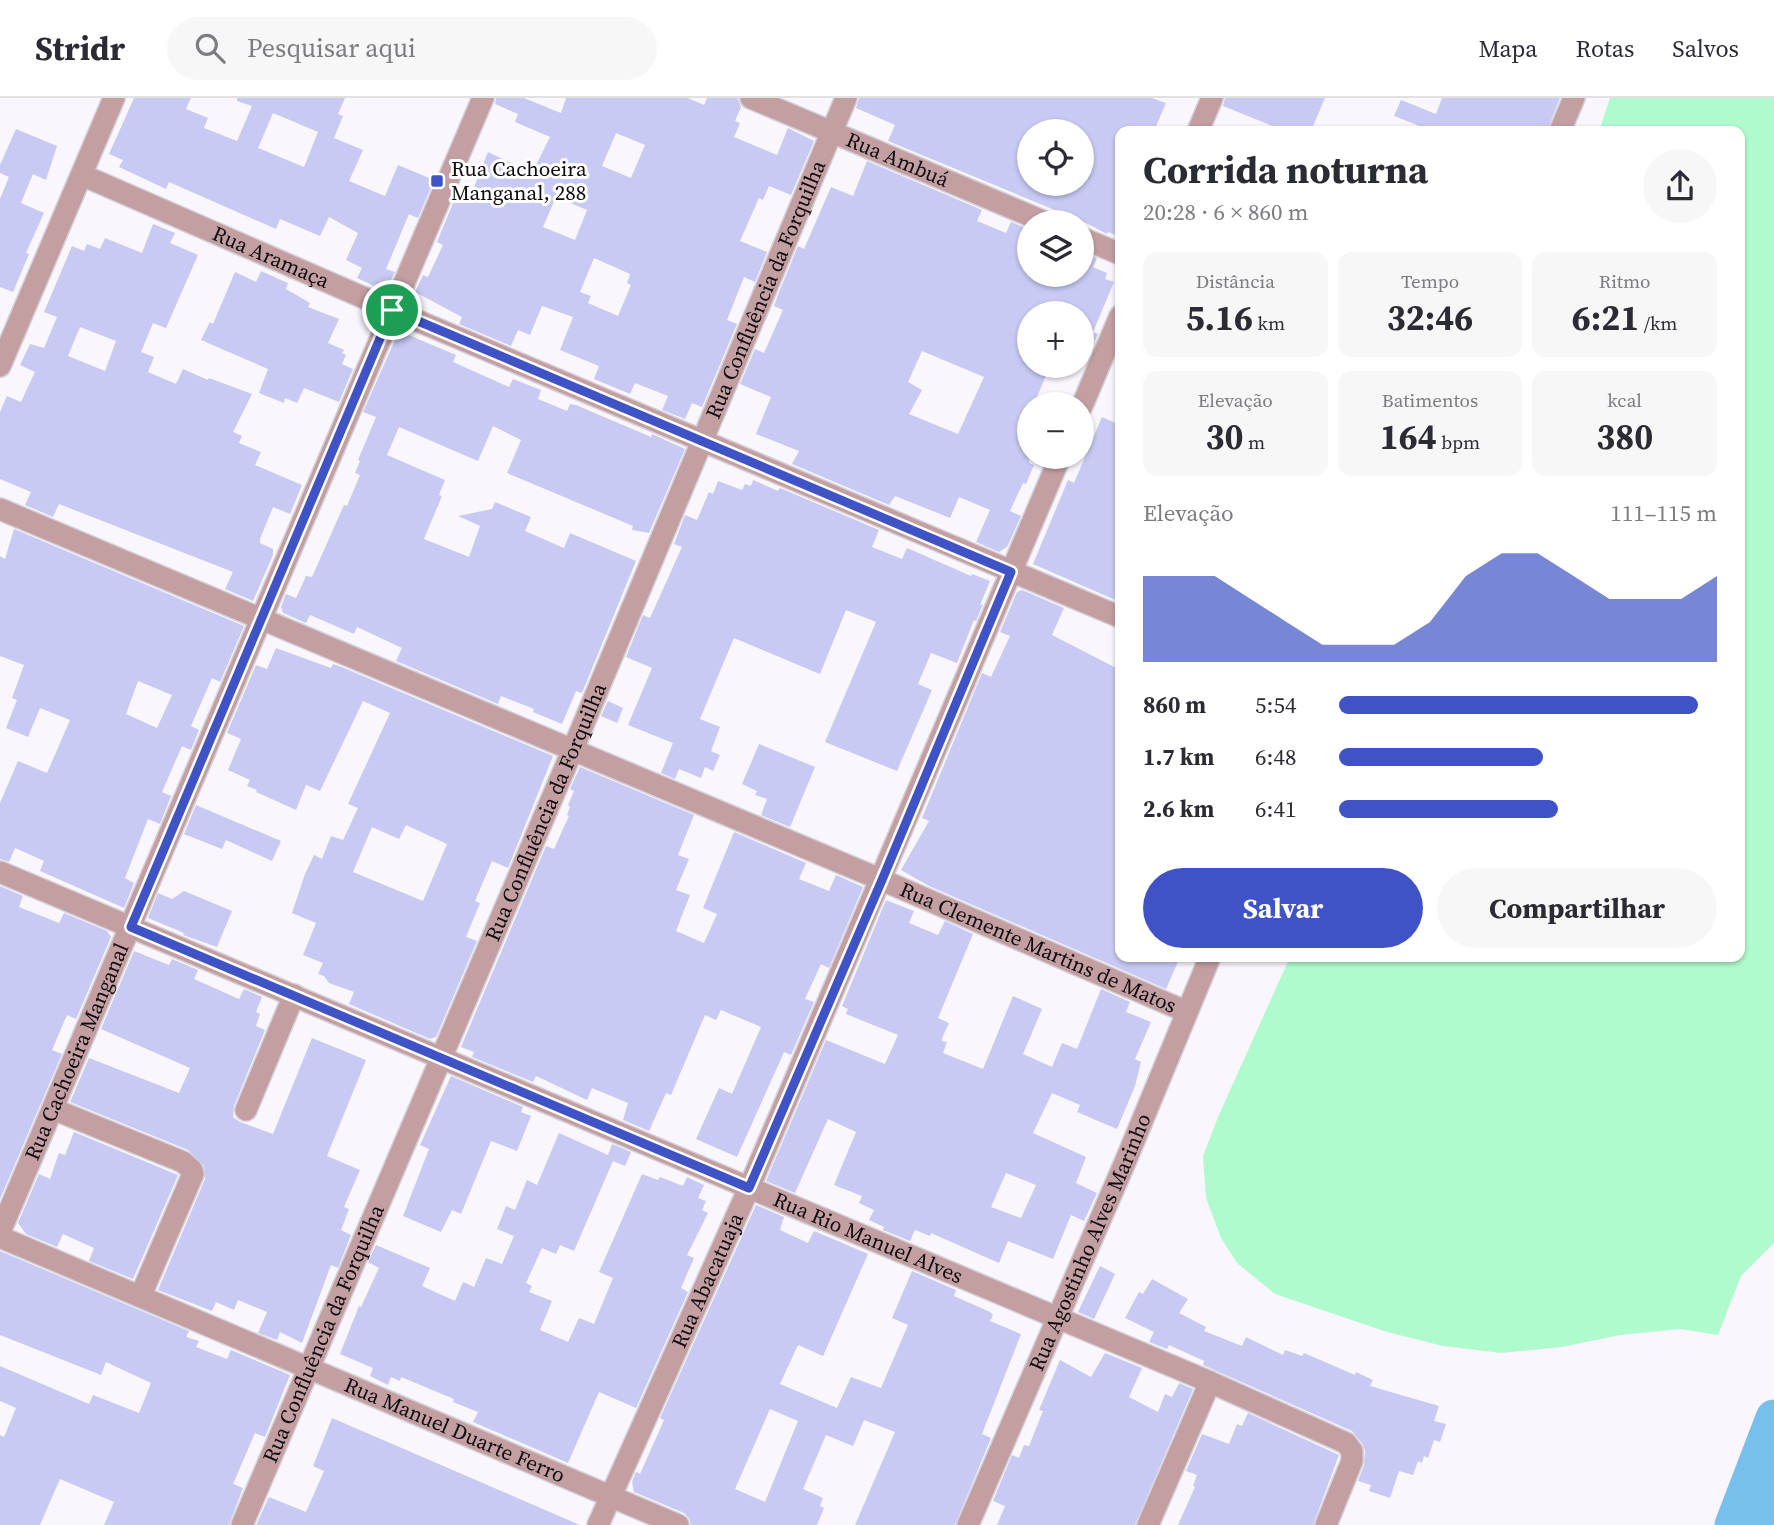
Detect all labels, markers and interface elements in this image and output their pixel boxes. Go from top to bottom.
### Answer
search box [167,17,657,80]
text: Stridr [35,26,125,71]
icon: search [191,29,229,67]
text: Pesquisar aqui [247,30,416,66]
text: Mapa [1478,32,1538,65]
text: Rotas [1576,32,1634,65]
text: Salvos [1672,32,1739,65]
map controls [1017,119,1094,469]
button: locate [1017,119,1094,196]
street label: Rua Ambuá [842,125,954,194]
text: Corrida noturna [1143,144,1428,196]
button: share [1643,149,1717,223]
place label: Rua Cachoeira Manganal, 288 [451,154,587,207]
street label: Rua Confluência da Forquilha [698,155,832,423]
marker: Rua Cachoeira Manganal, 288 [429,173,445,189]
text: 20:28 · 6 × 860 m [1143,196,1309,228]
button: layers [1017,210,1094,287]
street label: Rua Aramaça [208,219,334,295]
text: Distância [1196,268,1275,294]
text: Tempo [1401,268,1459,294]
text: Ritmo [1599,268,1651,294]
pin [362,280,422,340]
icon: arrive [373,291,411,329]
text: 5.16 [1186,294,1253,342]
text: 32:46 [1387,294,1473,342]
text: 6:21 [1572,294,1639,342]
button: + [1017,301,1094,378]
text: km [1253,310,1285,336]
text: /km [1639,310,1677,336]
text: Elevação [1198,387,1273,413]
text: Batimentos [1382,387,1478,413]
text: kcal [1607,387,1642,413]
button: − [1017,392,1094,469]
text: 30 [1206,413,1244,461]
text: 164 [1380,413,1437,461]
text: 380 [1596,413,1653,461]
text: m [1244,429,1265,455]
text: bpm [1437,429,1480,455]
text: Elevação [1143,497,1234,529]
text: 111–115 m [1610,497,1717,529]
street label: Rua Confluência da Forquilha [478,678,613,945]
text: 860 m [1143,689,1206,721]
text: 5:54 [1255,689,1296,721]
text: 1.7 km [1143,741,1214,773]
text: 6:48 [1255,741,1296,773]
text: 2.6 km [1143,793,1214,825]
text: 6:41 [1255,793,1296,825]
button: Salvar [1143,868,1423,948]
button: Compartilhar [1437,868,1717,948]
street label: Rua Clemente Martins de Matos [895,874,1181,1020]
street label: Rua Cachoeira Manganal [17,938,135,1165]
street label: Rua Agostinho Alves Marinho [1021,1109,1158,1375]
street label: Rua Rio Manuel Alves [769,1185,967,1290]
street label: Rua Confluência da Forquilha [255,1200,391,1467]
street label: Rua Abacatuaja [664,1208,750,1352]
street label: Rua Manuel Duarte Ferro [340,1370,570,1489]

